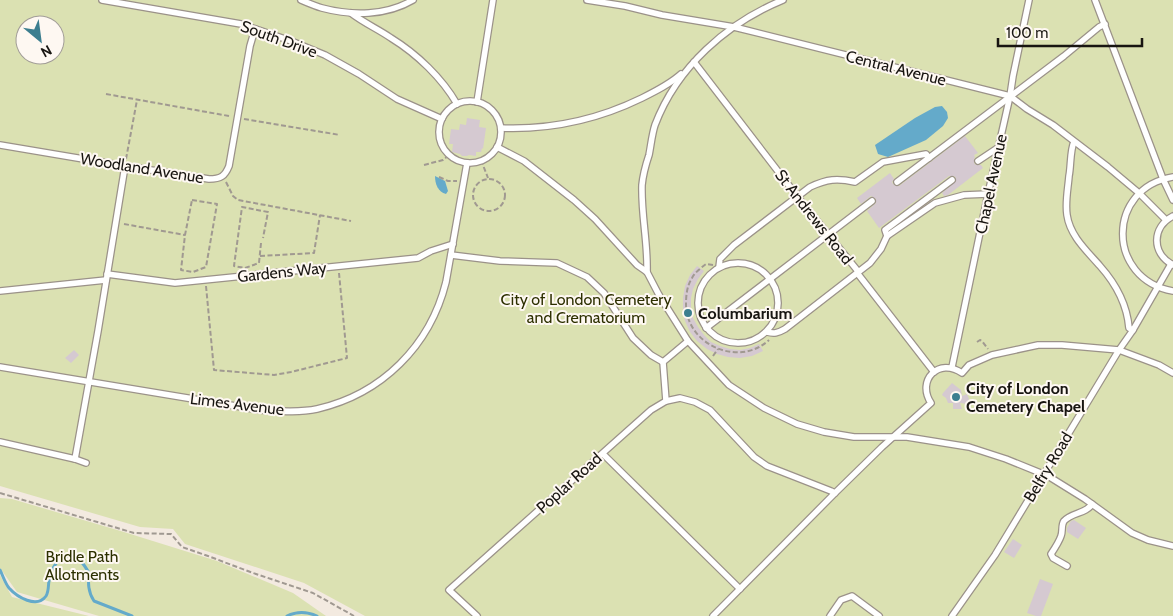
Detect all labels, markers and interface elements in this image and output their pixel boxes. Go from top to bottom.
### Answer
north arrow [15,15,65,65]
scale bar [998,15,1142,47]
street label: South Drive [238,16,320,62]
text: 100 m [1006,24,1048,42]
text: N [38,41,55,62]
street label: Central Avenue [844,46,948,90]
street label: Chapel Avenue [971,132,1011,236]
street label: Woodland Avenue [79,149,205,187]
street label: St Andrews Road [771,166,857,268]
street label: Gardens Way [237,258,327,286]
park label: City of London Cemetery and Crematorium [501,290,671,327]
place label: Columbarium [698,304,793,323]
marker: Columbarium [682,307,694,319]
place label: City of London Cemetery Chapel [966,379,1085,416]
street label: Limes Avenue [189,389,285,419]
marker: City of London Cemetery Chapel [950,391,962,403]
street label: Belfry Road [1020,429,1076,505]
street label: Poplar Road [532,449,606,517]
park label: Bridle Path Allotments [45,547,120,584]

